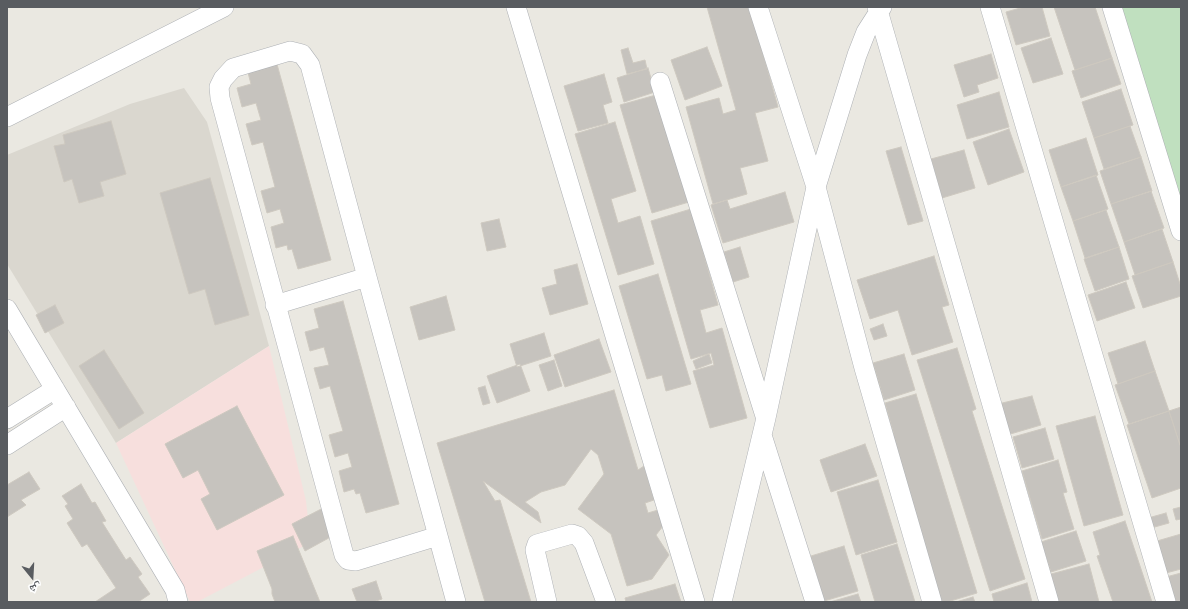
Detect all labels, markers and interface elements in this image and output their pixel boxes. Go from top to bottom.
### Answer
north arrow [12,557,52,597]
text: ش [28,581,43,597]

